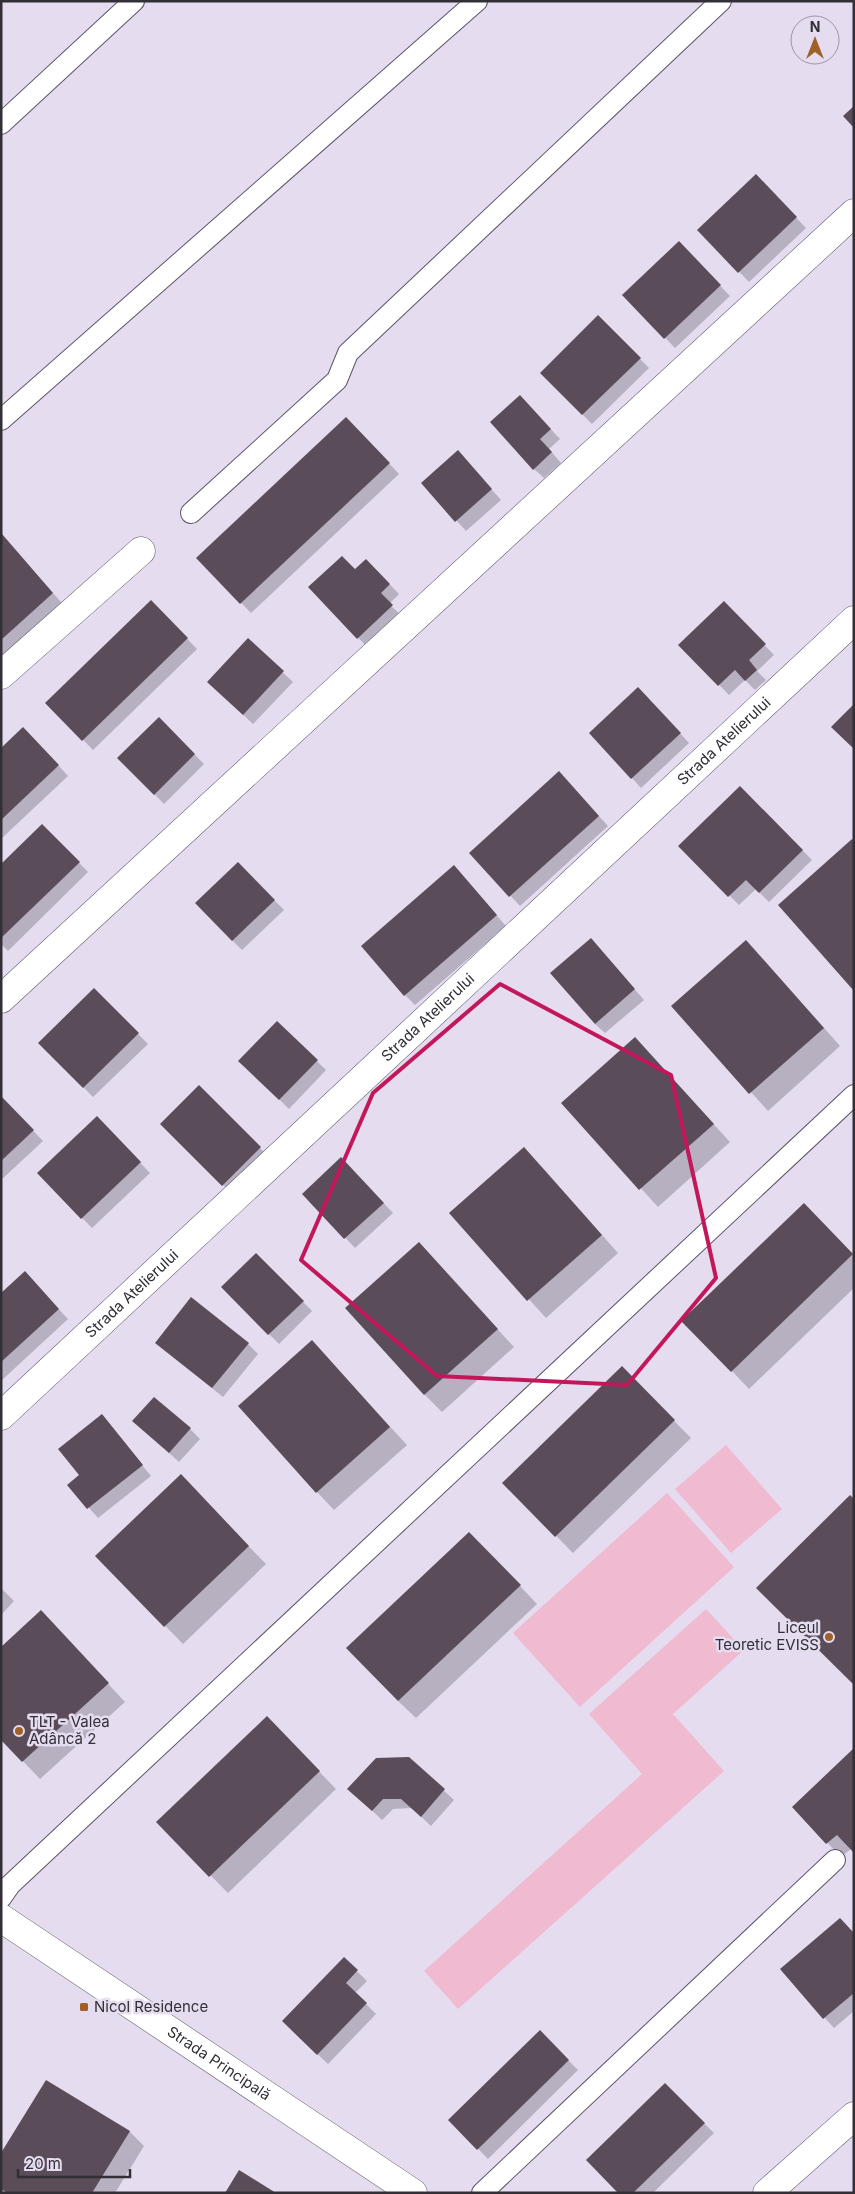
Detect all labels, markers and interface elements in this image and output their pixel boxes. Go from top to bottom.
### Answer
north arrow [790,15,840,65]
text: N [810,18,820,35]
street label: Strada Atelierului [673,693,774,789]
street label: Strada Atelierului [377,969,478,1065]
street label: Strada Atelierului [81,1245,182,1342]
place label: Liceul Teoretic EVISS [715,1618,819,1654]
marker: Liceul Teoretic EVISS [823,1631,835,1643]
place label: TLT - Valea Adâncă 2 [29,1712,110,1748]
marker: TLT - Valea Adâncă 2 [13,1725,25,1737]
place label: Nicol Residence [94,1997,208,2016]
marker: Nicol Residence [78,2001,90,2013]
street label: Strada Principală [164,2022,275,2104]
scale bar [18,2146,130,2178]
text: 20 m [25,2154,61,2173]

